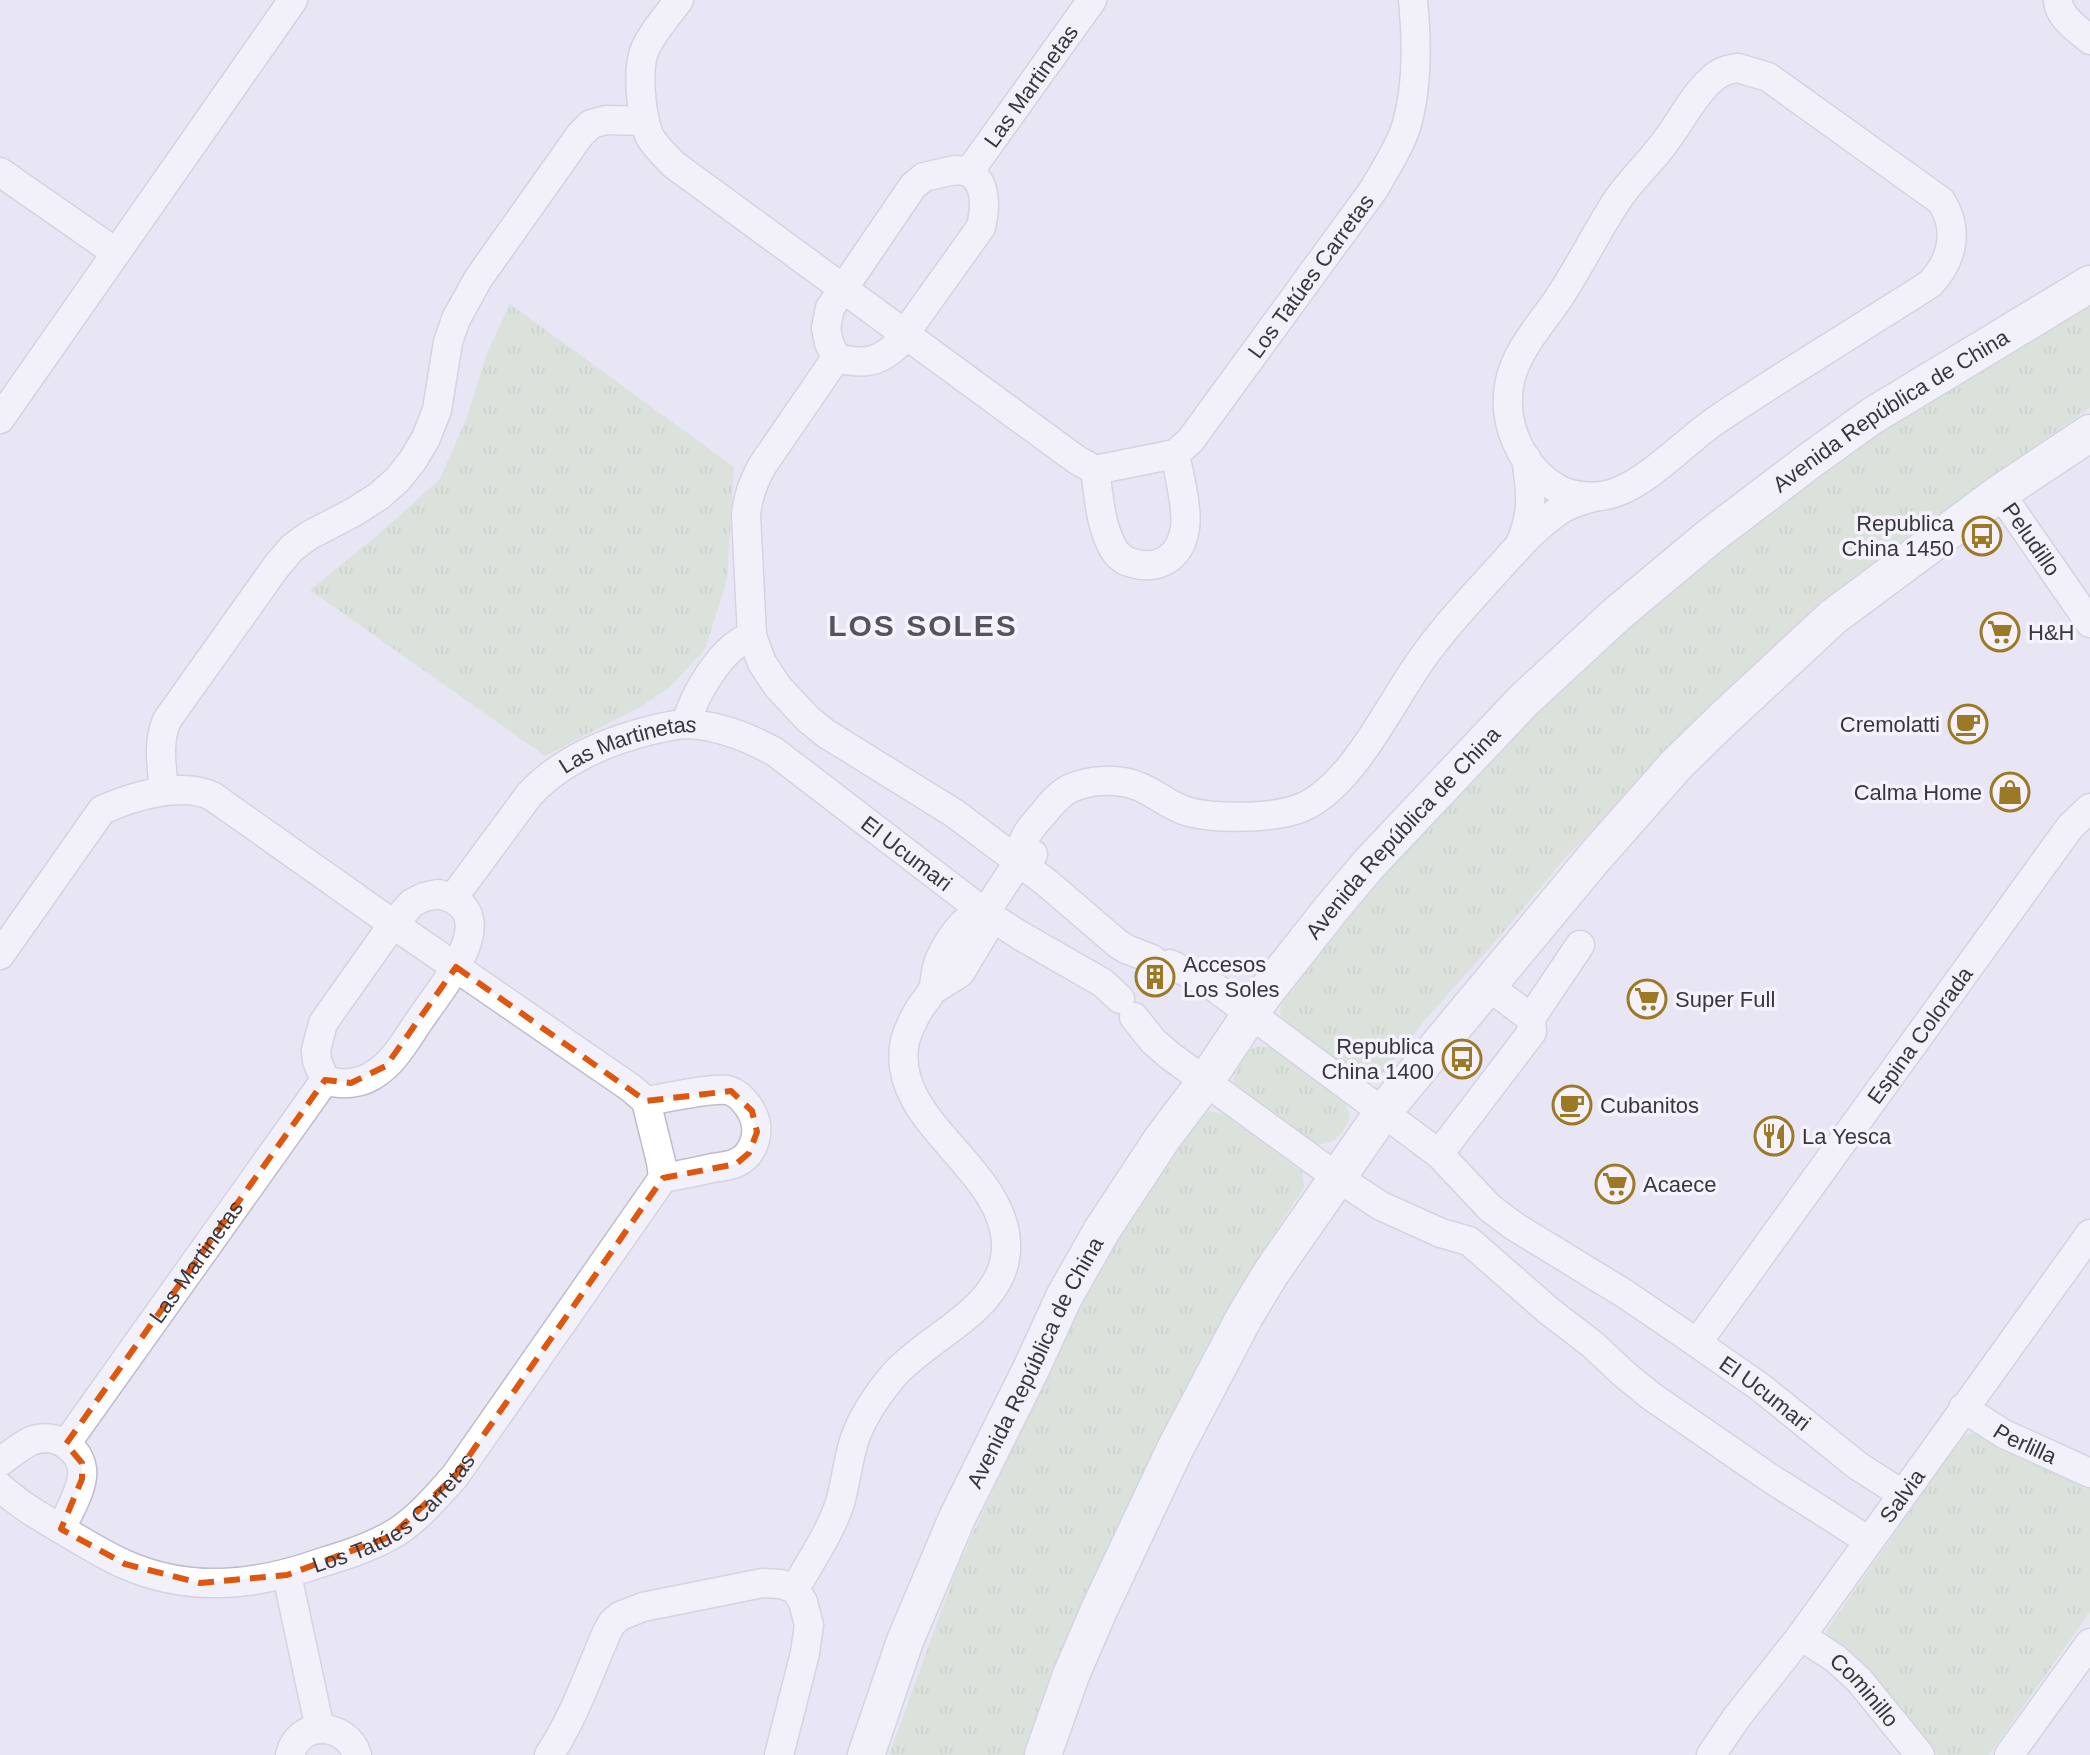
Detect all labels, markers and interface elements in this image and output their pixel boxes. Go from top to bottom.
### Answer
street label: Las Martinetas [979,20,1083,152]
street label: Los Tatúes Carretas [1243,189,1379,363]
street label: Avenida República de China [1768,324,2014,497]
street label: Peludillo [1997,498,2065,581]
place label: Republica China 1450 [1841,511,1955,561]
bus stop icon: Republica China 1450 [1961,515,2003,557]
district label: LOS SOLES [828,609,1018,642]
supermarket icon: H&H [1979,611,2021,653]
place label: H&H [2028,620,2074,645]
cafe icon: Cremolatti [1947,703,1989,745]
street label: Las Martinetas [554,712,697,779]
place label: Cremolatti [1840,712,1940,737]
street label: Avenida República de China [1301,721,1506,944]
shop icon: Calma Home [1989,771,2031,813]
place label: Calma Home [1854,780,1982,805]
street label: El Ucumari [856,811,957,896]
place label: Accesos Los Soles [1183,952,1280,1002]
building icon: Accesos Los Soles [1134,956,1176,998]
street label: Espina Colorada [1862,961,1978,1109]
supermarket icon: Super Full [1626,978,1668,1020]
place label: Super Full [1675,987,1775,1012]
place label: Republica China 1400 [1321,1034,1435,1084]
bus stop icon: Republica China 1400 [1441,1038,1483,1080]
cafe icon: Cubanitos [1551,1084,1593,1126]
place label: Cubanitos [1600,1093,1699,1118]
restaurant icon: La Yesca [1753,1115,1795,1157]
place label: La Yesca [1802,1124,1892,1149]
supermarket icon: Acaece [1594,1163,1636,1205]
place label: Acaece [1643,1172,1716,1197]
street label: Las Martinetas [144,1196,248,1328]
street label: Avenida República de China [962,1232,1109,1492]
street label: El Ucumari [1715,1351,1815,1436]
street label: Perlilla [1989,1419,2061,1469]
street label: Los Tatúes Carretas [309,1449,480,1578]
street label: Salvia [1875,1464,1930,1528]
street label: Cominillo [1825,1648,1904,1732]

